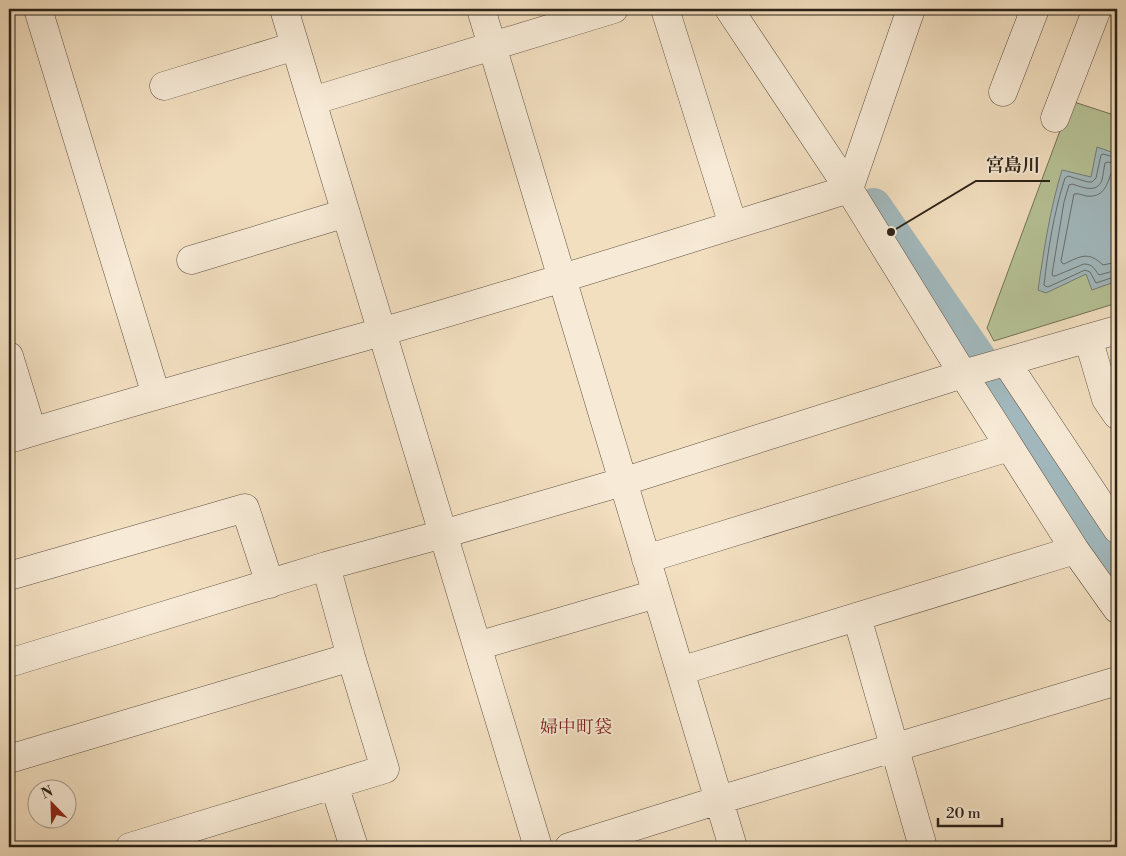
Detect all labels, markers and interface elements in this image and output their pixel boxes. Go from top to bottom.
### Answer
callout: 宮島川 [976,148,1050,181]
text: 宮島川 [986,154,1040,177]
district label: 婦中町袋 [540,716,612,739]
north arrow [28,778,78,828]
text: N [39,783,56,803]
scale bar [938,796,1002,828]
text: 20 m [946,804,981,823]

